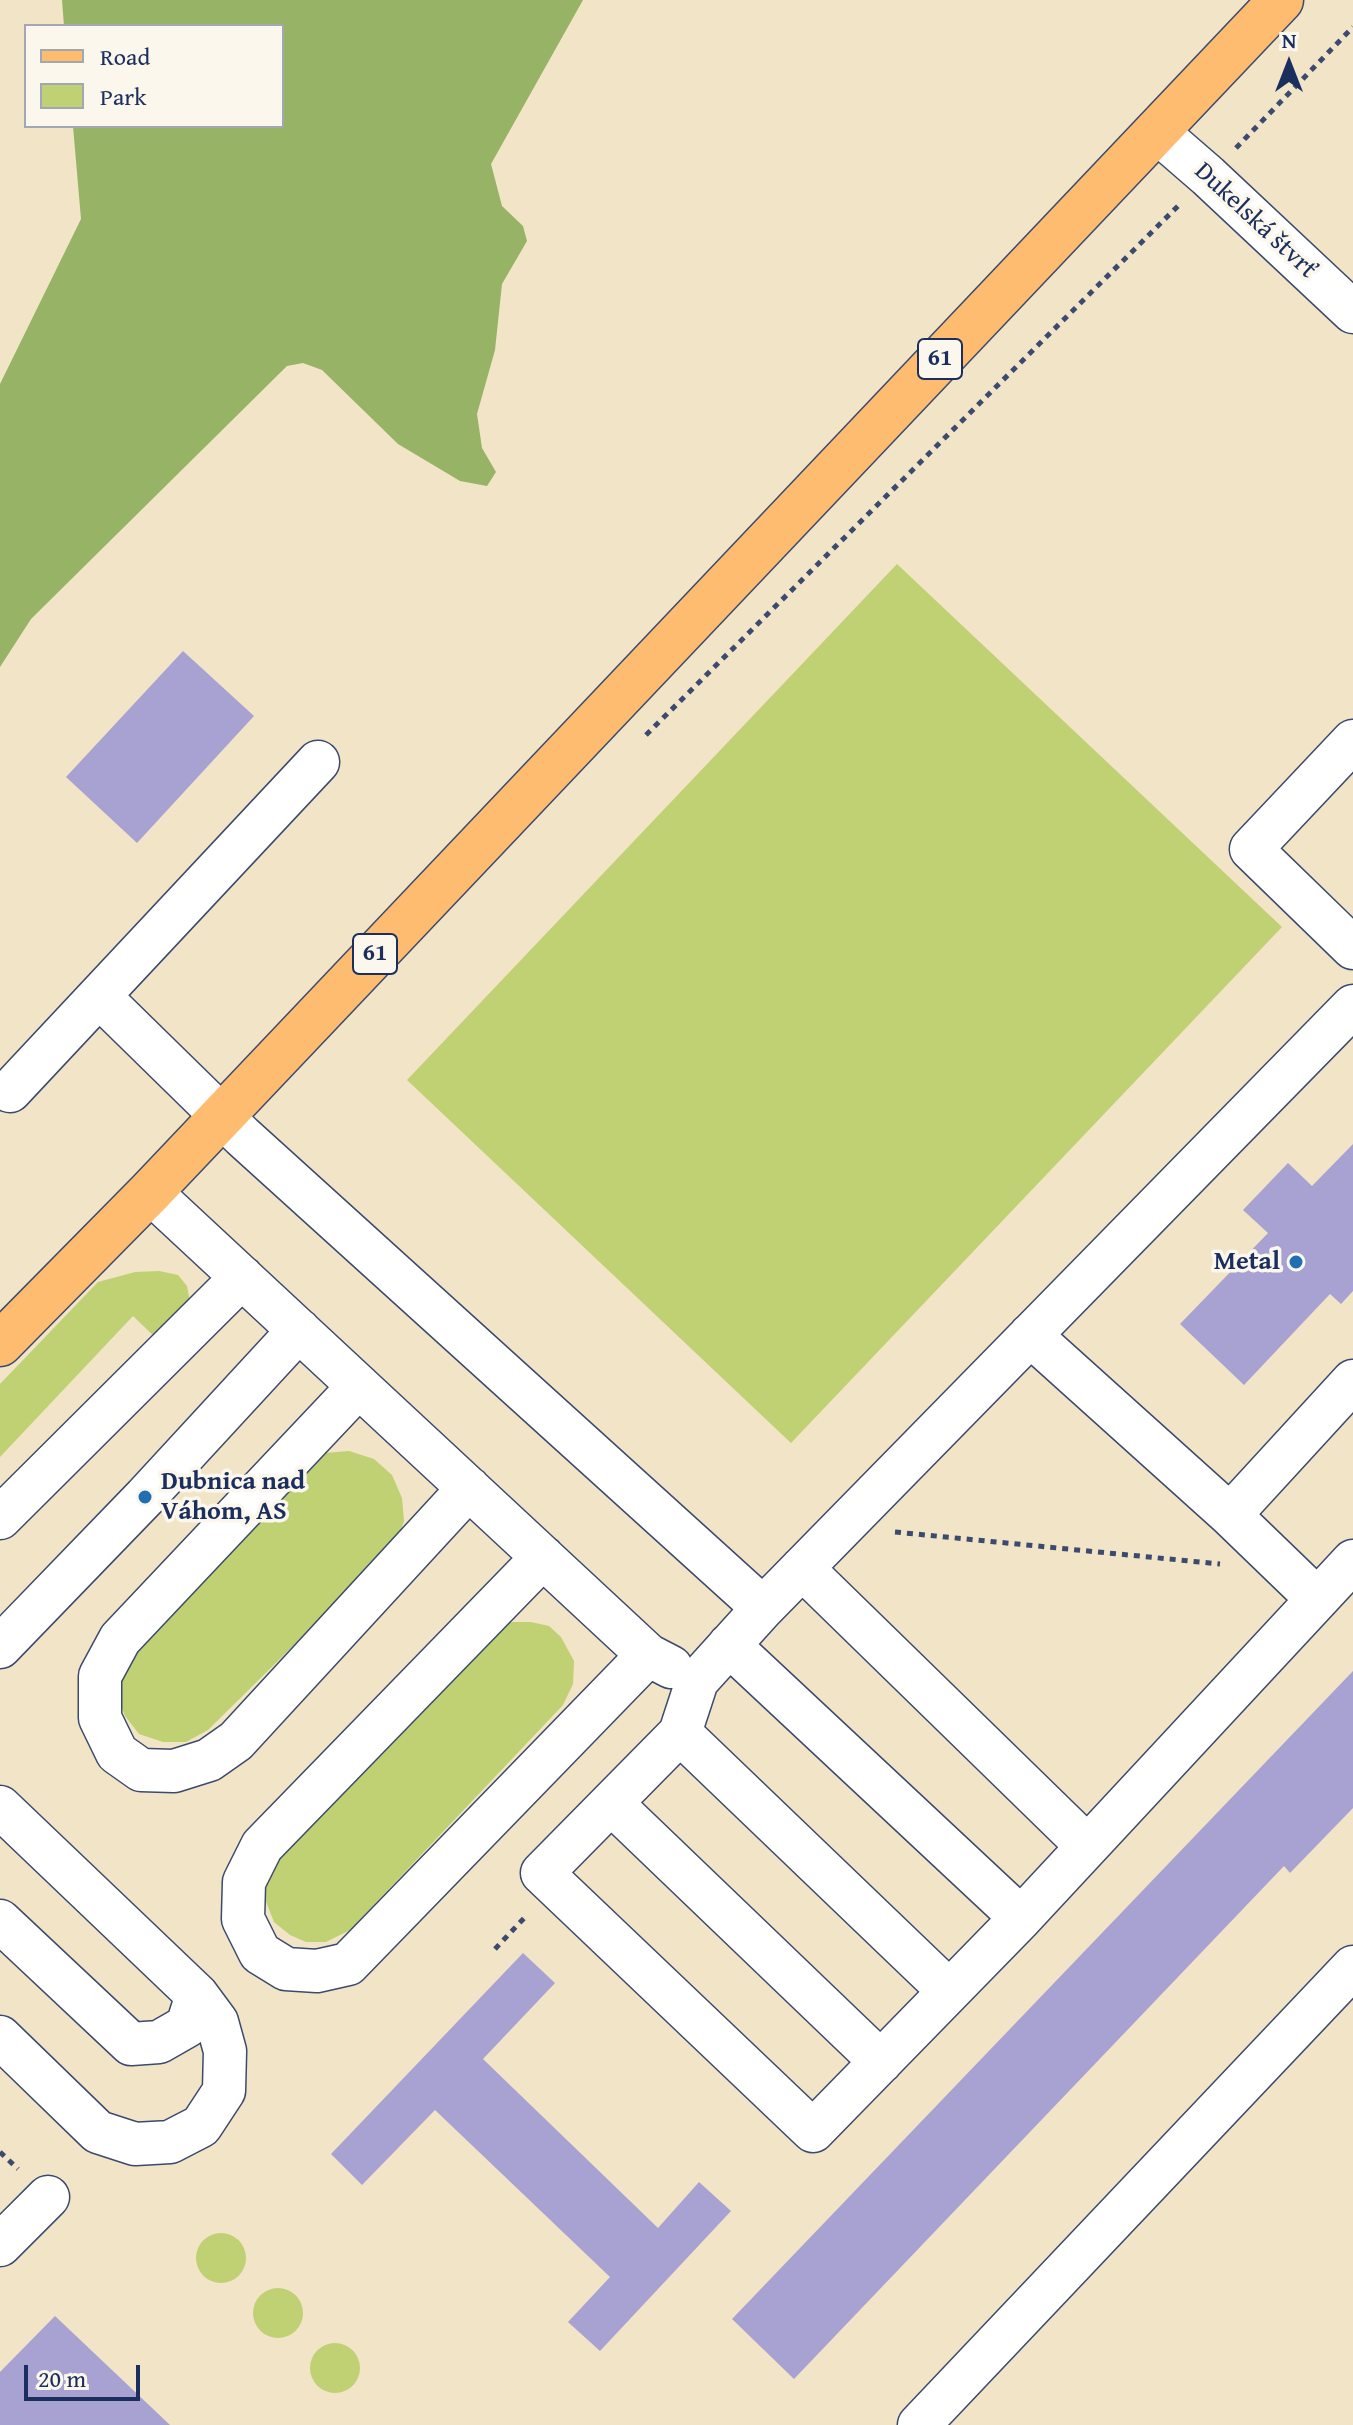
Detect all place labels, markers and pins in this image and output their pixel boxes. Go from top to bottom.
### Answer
place label: Metal [1214,1246,1280,1278]
marker: Metal [1287,1253,1305,1271]
place label: Dubnica nad Váhom, AS [161,1466,305,1528]
marker: Dubnica nad Váhom, AS [136,1488,154,1506]

